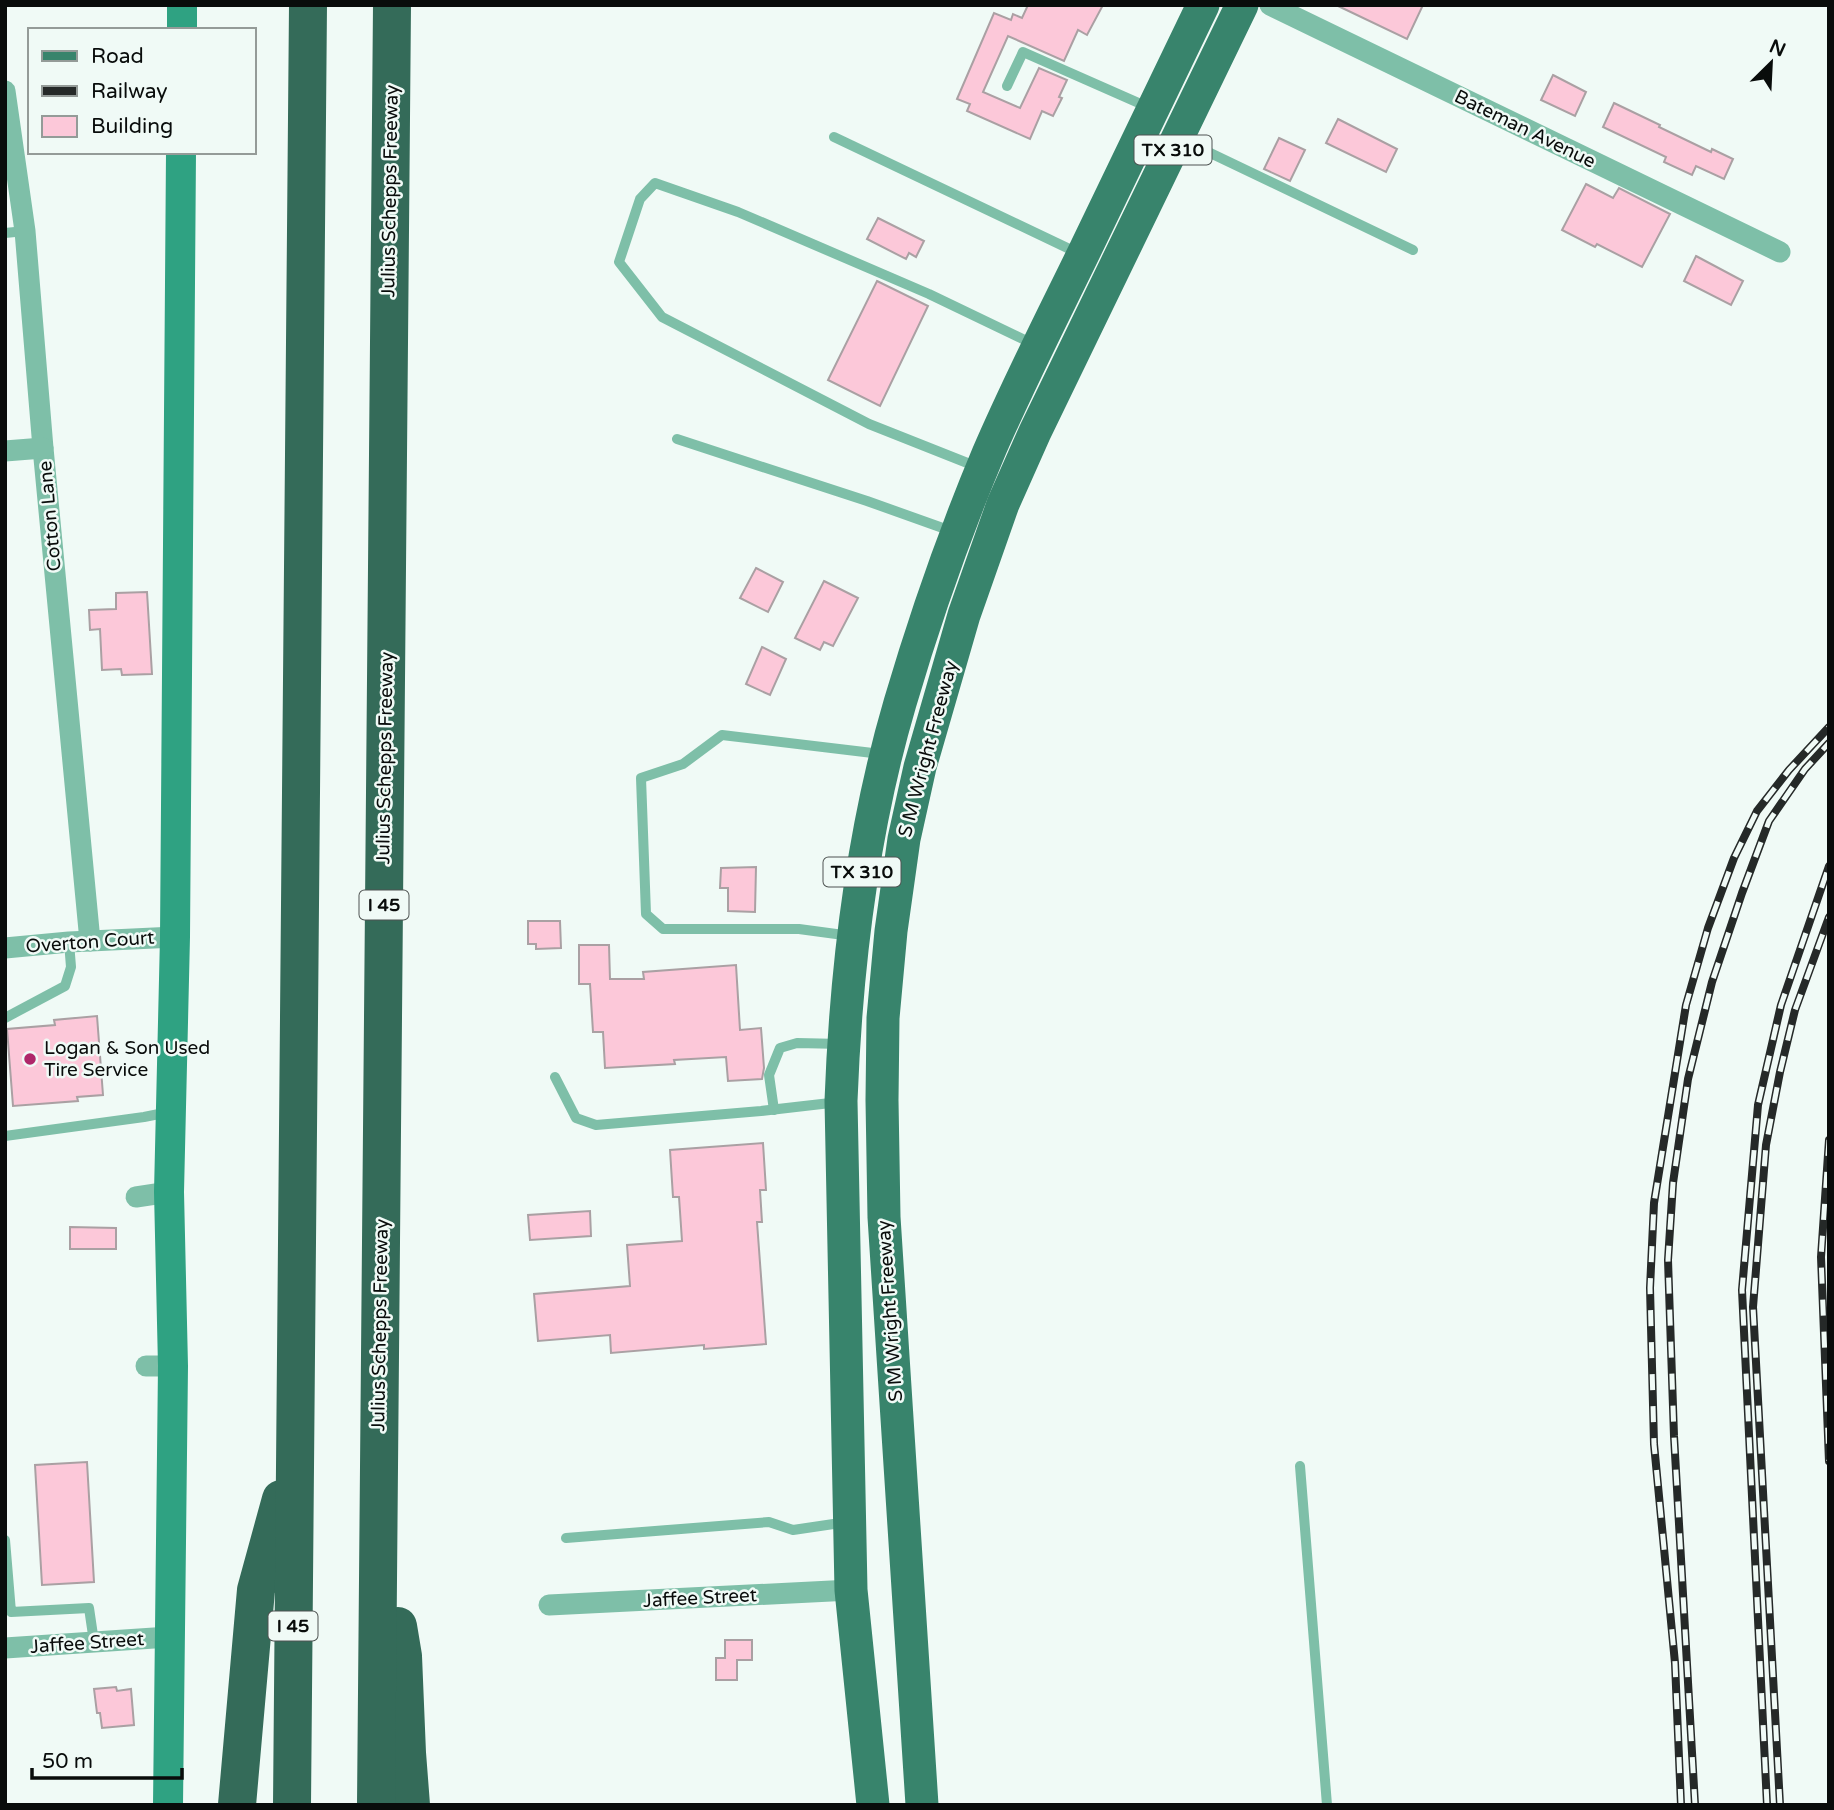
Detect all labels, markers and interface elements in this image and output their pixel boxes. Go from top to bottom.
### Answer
legend [28,28,256,154]
north arrow [1736,28,1806,98]
text: N [1766,35,1789,62]
text: Road [91,44,144,69]
text: Railway [91,79,168,104]
street label: Julius Schepps Freeway [377,84,403,298]
street label: Bateman Avenue [1451,85,1599,173]
text: Building [91,114,173,139]
road number: TX 310 [1134,135,1212,164]
street label: Cotton Lane [34,460,66,572]
street label: Julius Schepps Freeway [372,651,398,865]
street label: S M Wright Freeway [894,658,962,840]
road number: TX 310 [824,858,900,886]
road number: I 45 [360,890,408,920]
street label: Overton Court [25,927,155,957]
place label: Logan & Son Used Tire Service [44,1037,210,1081]
marker: Logan & Son Used Tire Service [22,1051,38,1067]
street label: Julius Schepps Freeway [367,1218,393,1432]
street label: S M Wright Freeway [873,1220,907,1402]
street label: Jaffee Street [642,1584,758,1612]
road number: I 45 [268,1611,318,1640]
street label: Jaffee Street [29,1628,145,1658]
scale bar [32,1736,182,1780]
text: 50 m [42,1749,93,1774]

